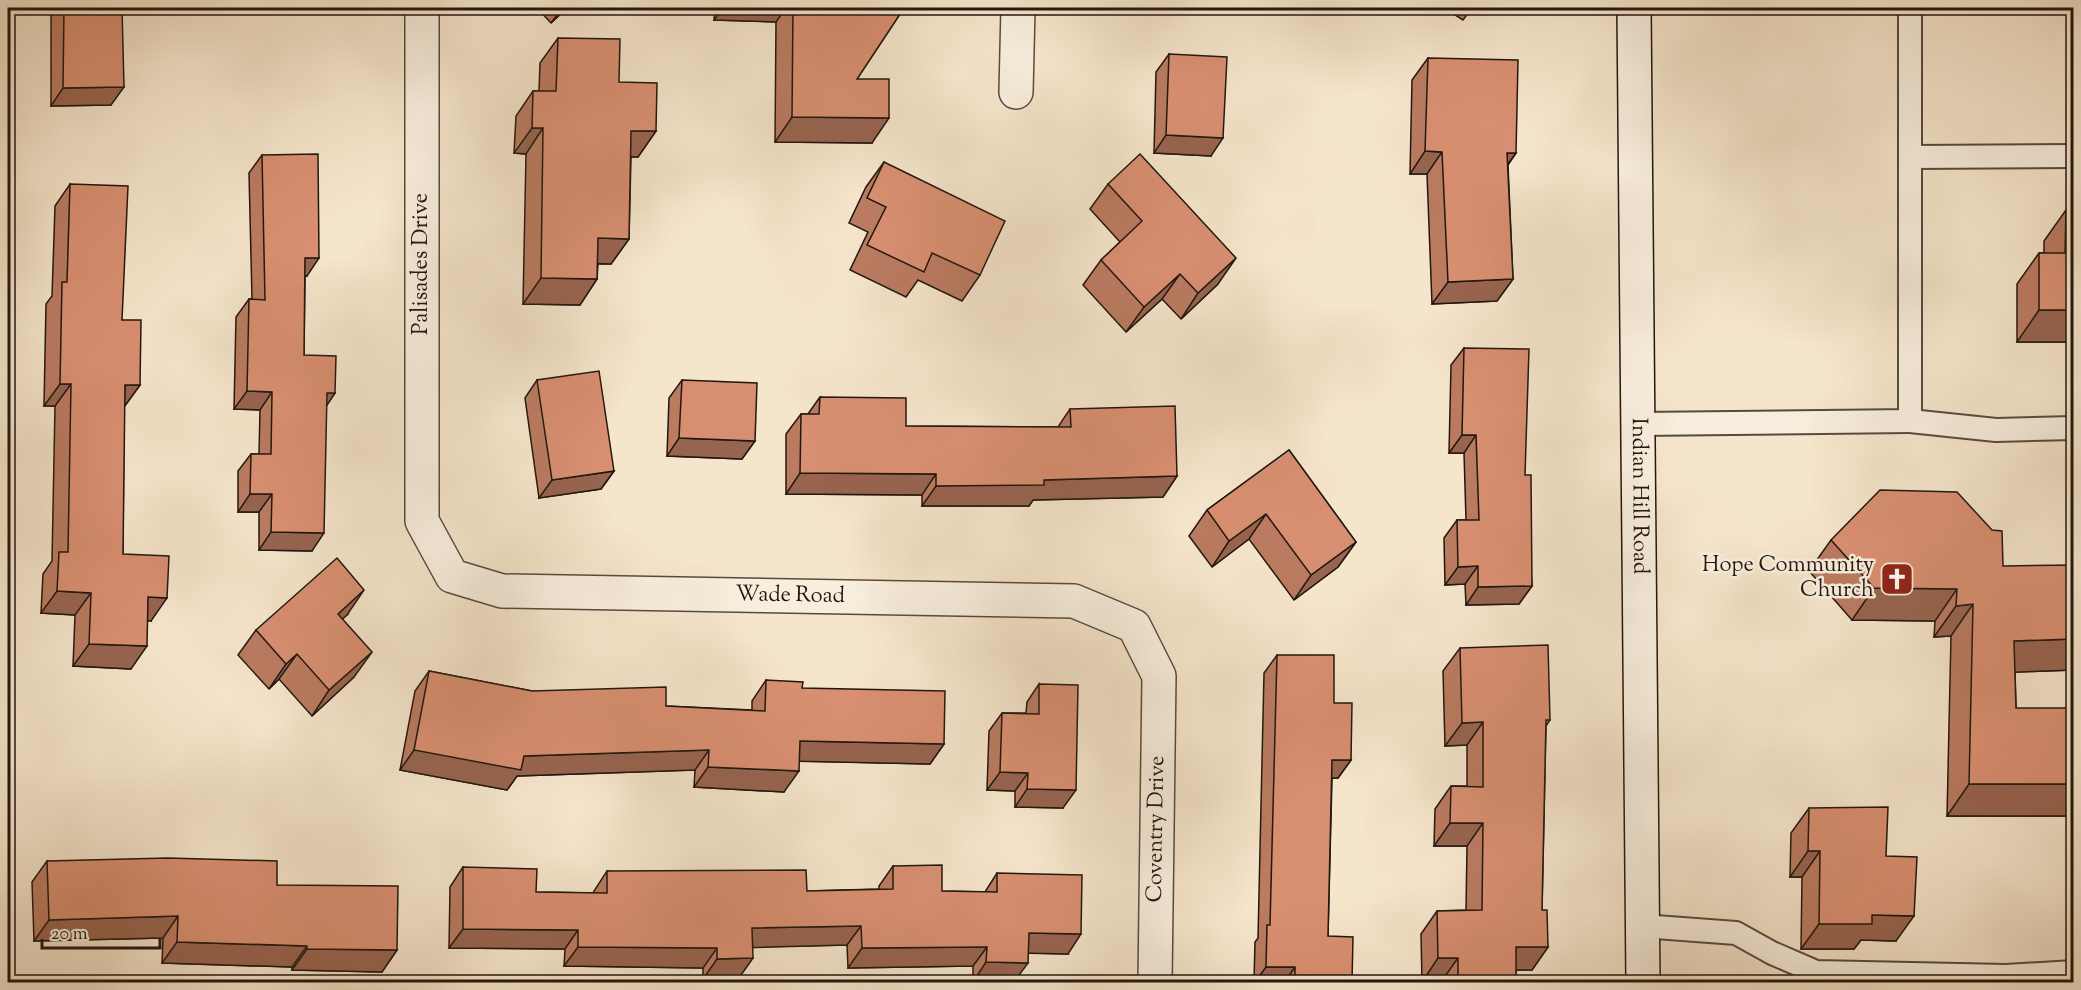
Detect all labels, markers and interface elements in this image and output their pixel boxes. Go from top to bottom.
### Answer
street label: Palisades Drive [406,193,438,335]
street label: Indian Hill Road [1622,417,1655,574]
place label: Hope Community Church [1702,550,1874,607]
church icon: Hope Community Church [1879,561,1915,597]
street label: Wade Road [735,579,845,613]
street label: Coventry Drive [1140,755,1174,903]
scale bar [42,912,160,950]
text: 20 m [51,922,88,948]

